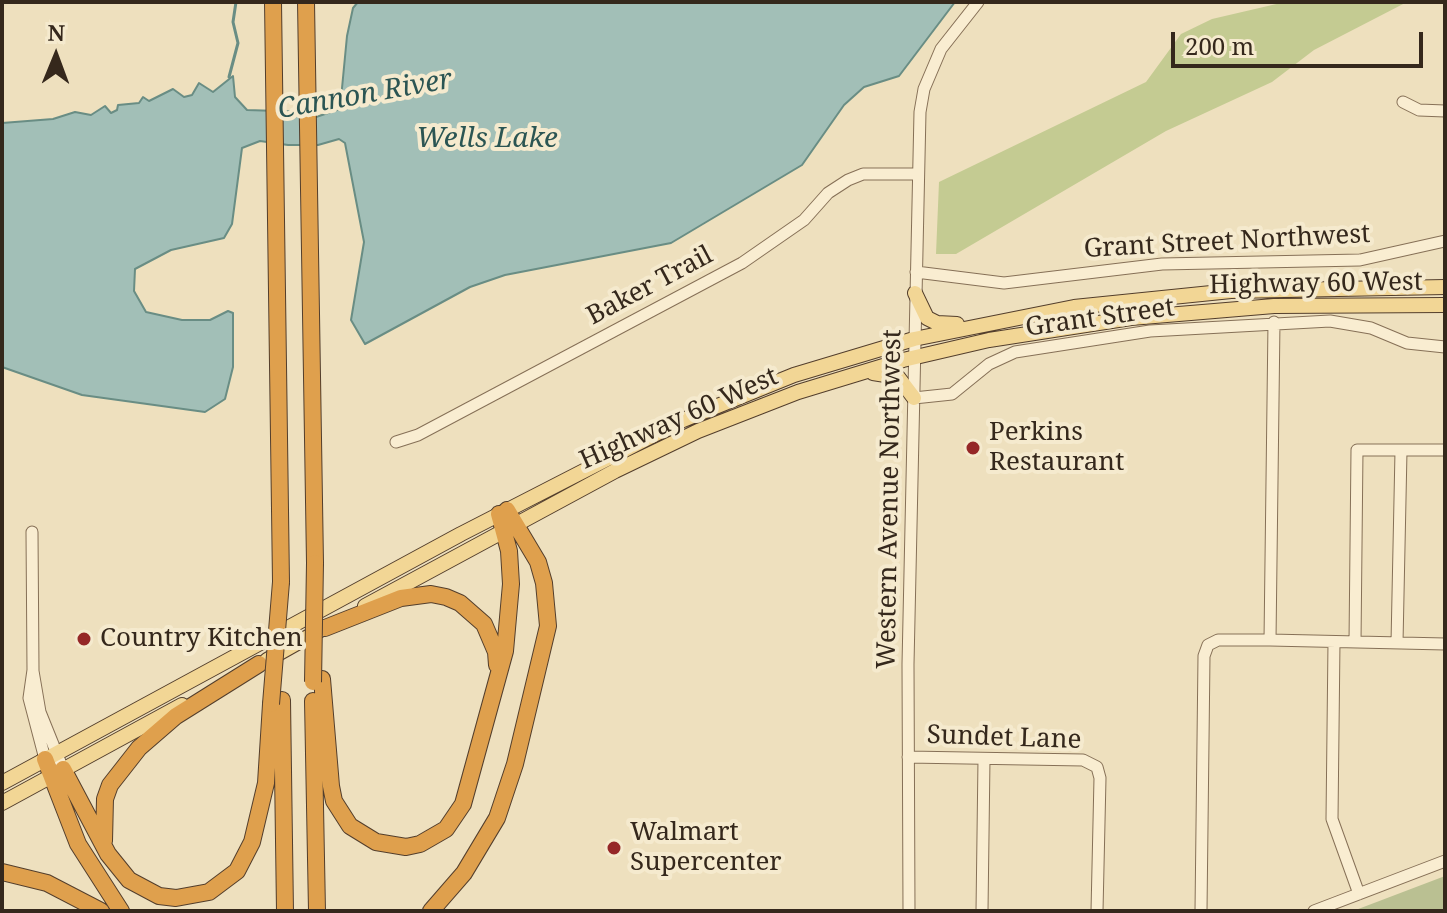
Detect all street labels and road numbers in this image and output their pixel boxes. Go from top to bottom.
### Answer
street label: Grant Street Northwest [1083,219,1371,265]
street label: Baker Trail [582,240,718,332]
street label: Highway 60 West [1209,267,1423,301]
street label: Grant Street [1023,292,1177,344]
street label: Western Avenue Northwest [871,329,909,669]
street label: Highway 60 West [575,361,783,477]
street label: Sundet Lane [926,720,1082,756]

